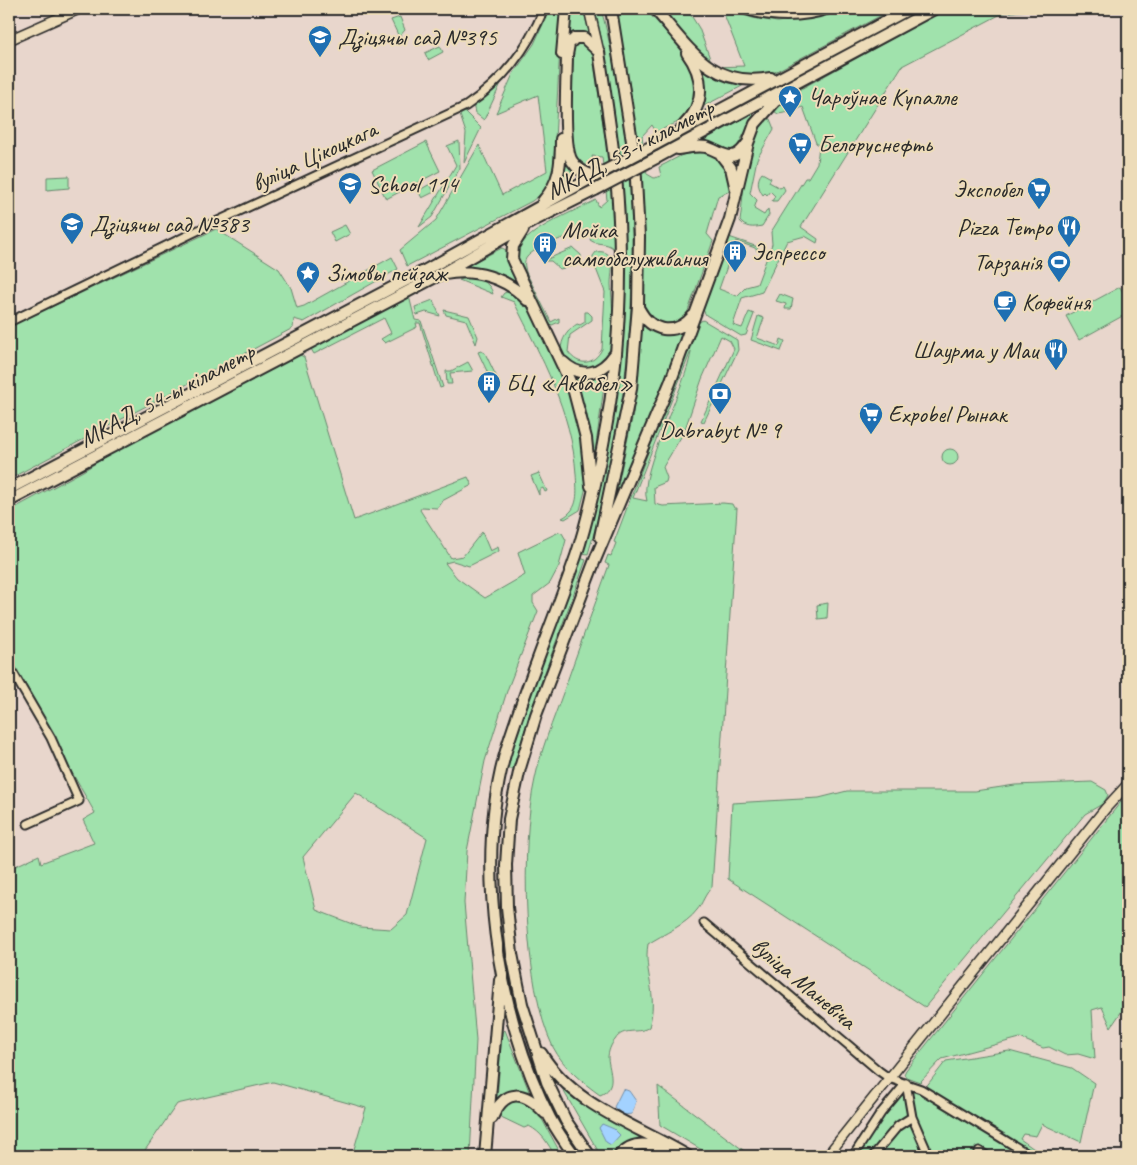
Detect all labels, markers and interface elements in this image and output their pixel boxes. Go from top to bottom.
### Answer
place label: Дзіцячы сад №395 [338,22,498,53]
school or university icon: Дзіцячы сад №395 [307,24,333,58]
place label: Чароўнае Купалле [808,82,959,112]
place icon: Чароўнае Купалле [777,84,803,118]
street label: МКАД, 53-і кіламетр [541,92,720,206]
street label: вуліца Цікоцкага [247,113,383,198]
place label: Белоруснефть [818,129,933,159]
supermarket icon: Белоруснефть [787,131,813,165]
place label: School 114 [368,169,460,199]
school or university icon: School 114 [337,171,363,205]
place label: Экспобел [953,174,1024,204]
supermarket icon: Экспобел [1026,176,1052,210]
place label: Дзіцячы сад №383 [90,209,251,240]
school or university icon: Дзіцячы сад №383 [59,211,85,245]
place label: Pizza Tempo [957,212,1054,242]
restaurant icon: Pizza Tempo [1056,214,1082,248]
place label: Мойка самообслуживания [562,215,709,273]
building icon: Мойка самообслуживания [532,231,558,265]
place label: Эспрессо [752,237,827,267]
building icon: Эспрессо [722,239,748,273]
place label: Тарзанія [974,247,1043,277]
sports icon: Тарзанія [1046,249,1072,283]
place label: Зімовы пейзаж [326,258,449,289]
place icon: Зімовы пейзаж [295,260,321,294]
place label: Кофейня [1022,287,1092,317]
cafe icon: Кофейня [992,289,1018,323]
place label: Шаурма у Маи [913,335,1040,365]
street label: МКАД, 54-ы кіламетр [74,336,261,454]
restaurant icon: Шаурма у Маи [1043,337,1069,371]
place label: БЦ «Аквабел» [506,368,634,398]
building icon: БЦ «Аквабел» [476,370,502,404]
bank icon: Dabrabyt № 9 [707,381,733,415]
place label: Expobel Рынак [888,399,1009,429]
supermarket icon: Expobel Рынак [858,401,884,435]
place label: Dabrabyt № 9 [659,415,783,445]
street label: вуліца Маневіча [745,930,864,1036]

